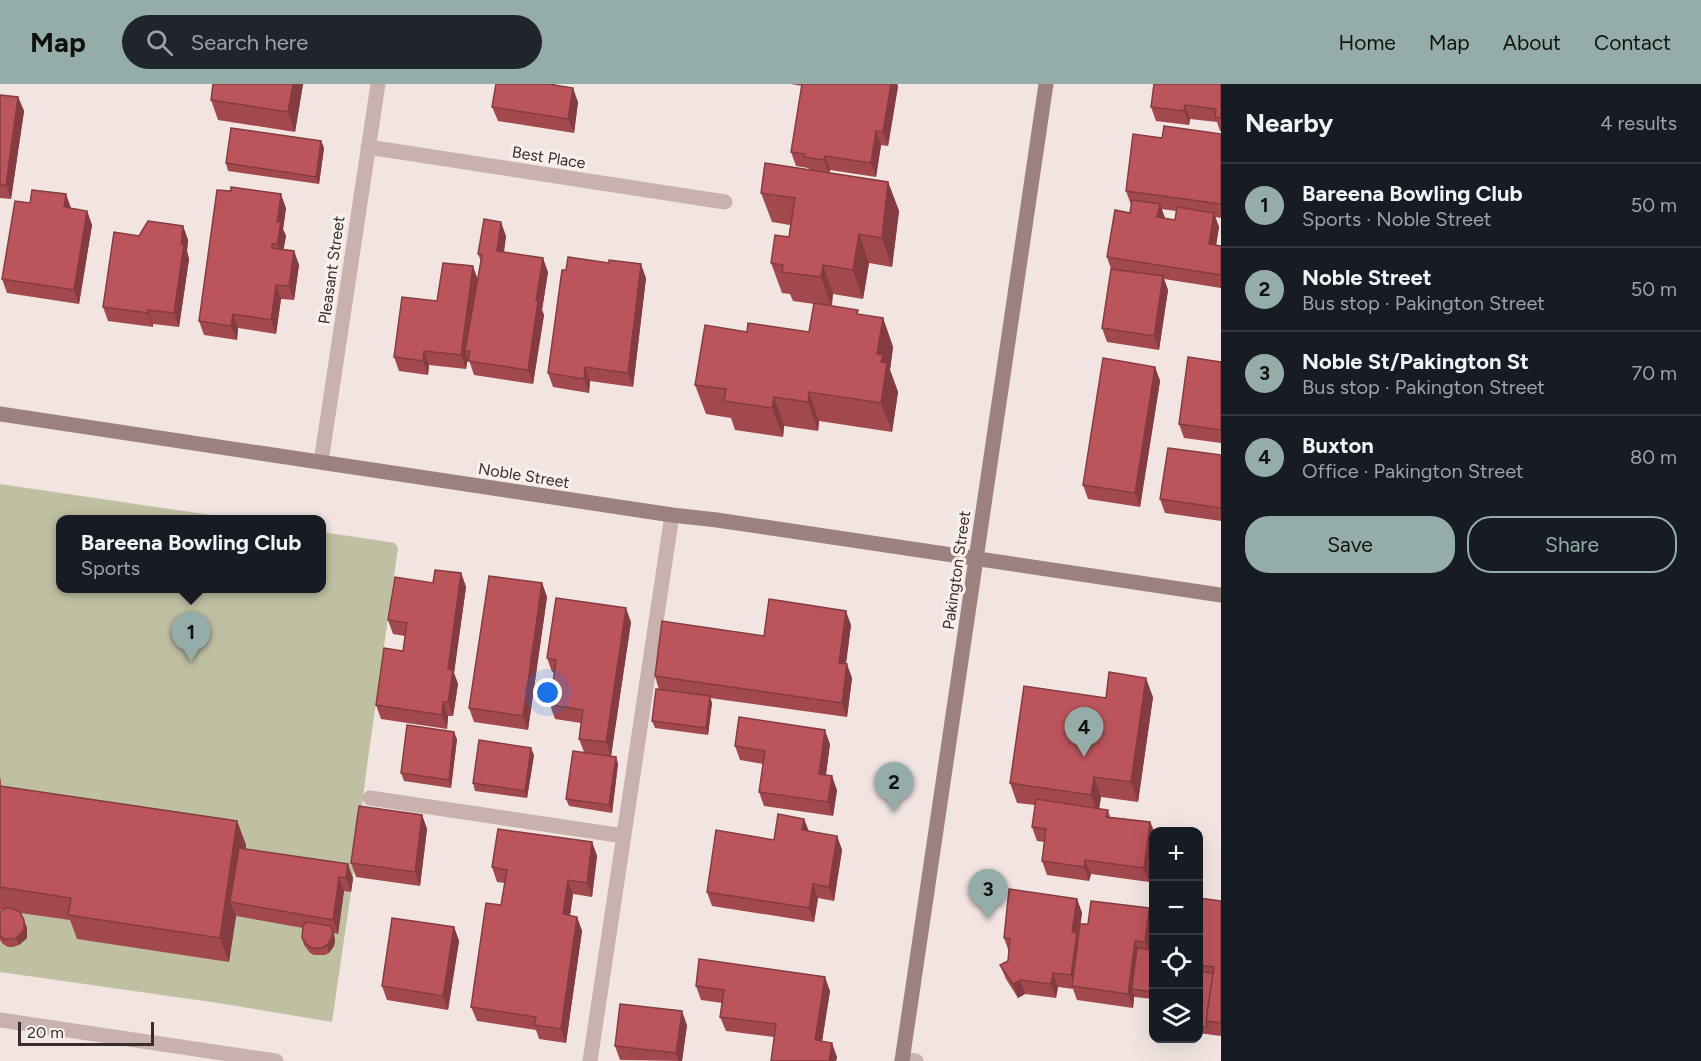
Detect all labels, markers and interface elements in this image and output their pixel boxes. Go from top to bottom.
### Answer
search box [122,15,542,69]
text: Map [30,25,86,59]
icon: search [143,26,176,59]
text: Search here [191,29,308,56]
text: Home [1339,30,1396,55]
text: Map [1429,30,1470,55]
text: About [1503,30,1561,55]
text: Contact [1594,30,1671,55]
text: Nearby [1245,107,1333,139]
text: 4 results [1600,111,1677,135]
street label: Best Place [511,142,587,173]
text: Bareena Bowling Club [1302,180,1523,207]
text: 1 [1260,193,1269,217]
text: 50 m [1631,193,1677,217]
text: Sports · Noble Street [1302,207,1491,231]
street label: Pleasant Street [315,215,348,325]
text: Noble Street [1302,264,1432,291]
text: 2 [1259,277,1270,301]
text: 50 m [1631,277,1677,301]
text: Bus stop · Pakington Street [1302,291,1545,315]
text: Noble St/Pakington St [1302,348,1529,375]
text: 3 [1259,361,1270,385]
text: 70 m [1631,361,1677,385]
text: Bus stop · Pakington Street [1302,375,1545,399]
text: Buxton [1302,432,1374,459]
text: 4 [1258,445,1271,469]
text: 80 m [1630,445,1677,469]
street label: Noble Street [477,459,571,492]
text: Office · Pakington Street [1302,459,1524,483]
street label: Pakington Street [939,509,974,631]
popup [56,515,326,593]
button: Save [1245,516,1455,573]
button: Share [1467,516,1677,573]
text: Bareena Bowling Club [81,529,301,556]
text: Sports [81,556,140,580]
pin: 1 [172,612,210,662]
your location [533,678,562,707]
pin: 4 [1064,708,1104,757]
pin: 2 [874,762,914,812]
map controls [1149,827,1203,1043]
button: + [1149,827,1203,881]
pin: 3 [968,870,1008,919]
button: − [1149,881,1203,935]
button: locate [1149,935,1203,989]
button: layers [1149,989,1203,1043]
scale bar [18,1019,154,1046]
text: 20 m [27,1023,64,1042]

